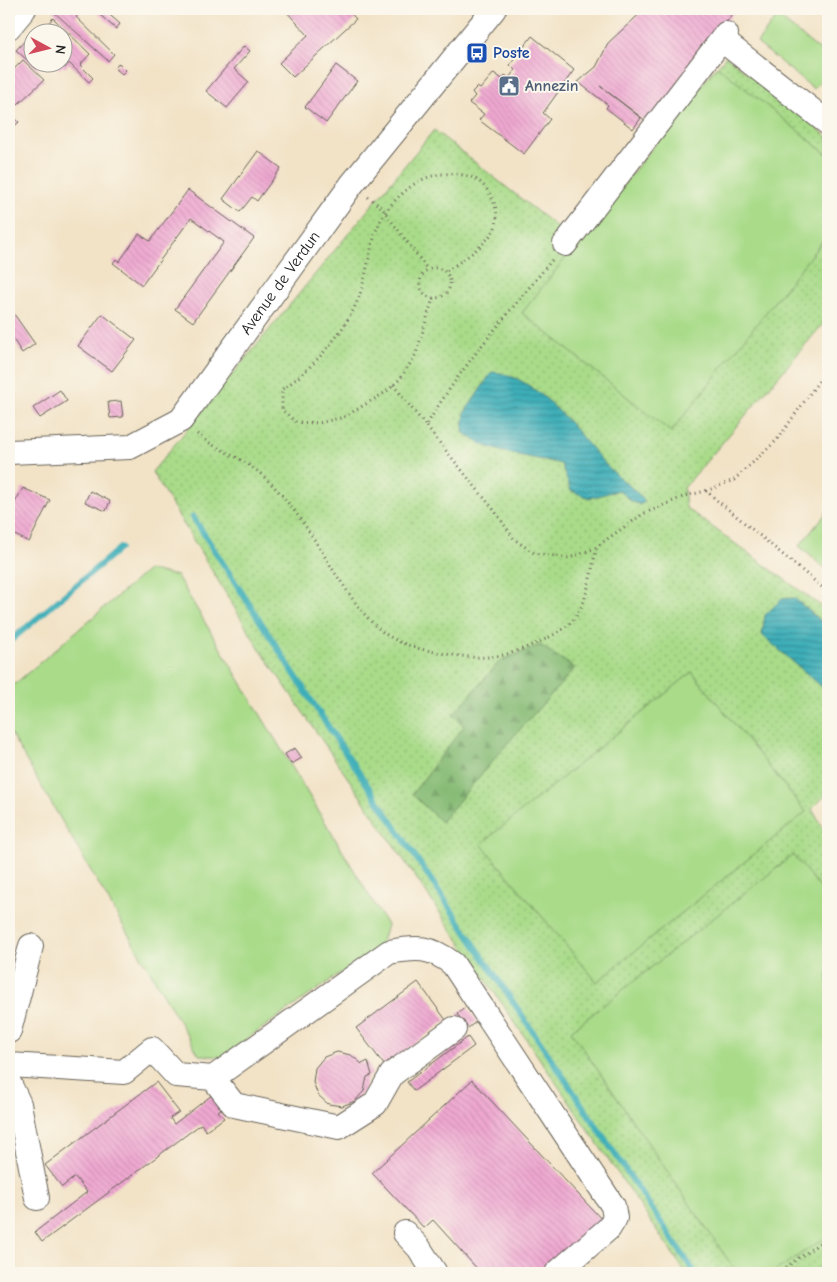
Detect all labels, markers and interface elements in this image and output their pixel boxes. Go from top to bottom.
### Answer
north arrow [22,22,72,72]
bus stop icon: Poste [465,41,489,65]
text: N [51,44,69,55]
place label: Poste [493,44,530,62]
public building icon: Annezin [497,74,521,98]
place label: Annezin [525,77,579,95]
street label: Avenue de Verdun [237,228,324,338]

